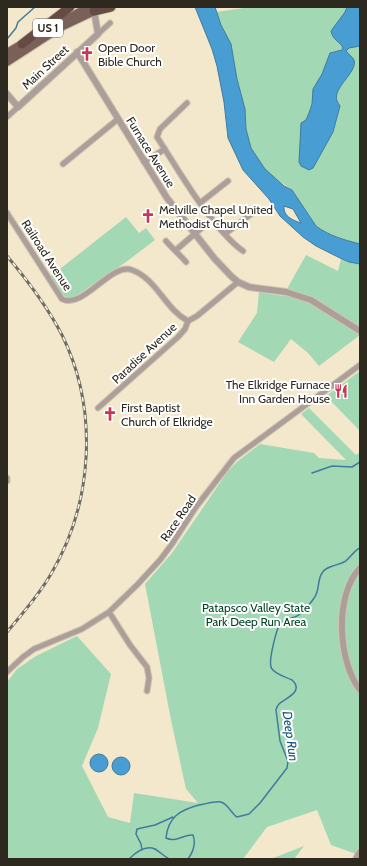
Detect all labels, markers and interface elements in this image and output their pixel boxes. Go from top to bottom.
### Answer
road number: US 1 [33,19,63,37]
place label: Open Door Bible Church [98,40,162,69]
street label: Main Street [19,42,71,92]
church icon: Open Door Bible Church [79,46,95,62]
street label: Furnace Avenue [123,114,179,190]
place label: Melville Chapel United Methodist Church [159,202,273,231]
church icon: Melville Chapel United Methodist Church [140,208,156,224]
street label: Railroad Avenue [18,217,76,293]
street label: Paradise Avenue [109,319,179,387]
place label: The Elkridge Furnace Inn Garden House [226,377,330,406]
restaurant icon: The Elkridge Furnace Inn Garden House [333,383,349,399]
place label: First Baptist Church of Elkridge [121,400,213,429]
church icon: First Baptist Church of Elkridge [102,406,118,422]
street label: Race Road [157,492,199,544]
park label: Patapsco Valley State Park Deep Run Area [202,600,310,629]
water label: Deep Run [280,710,302,762]

